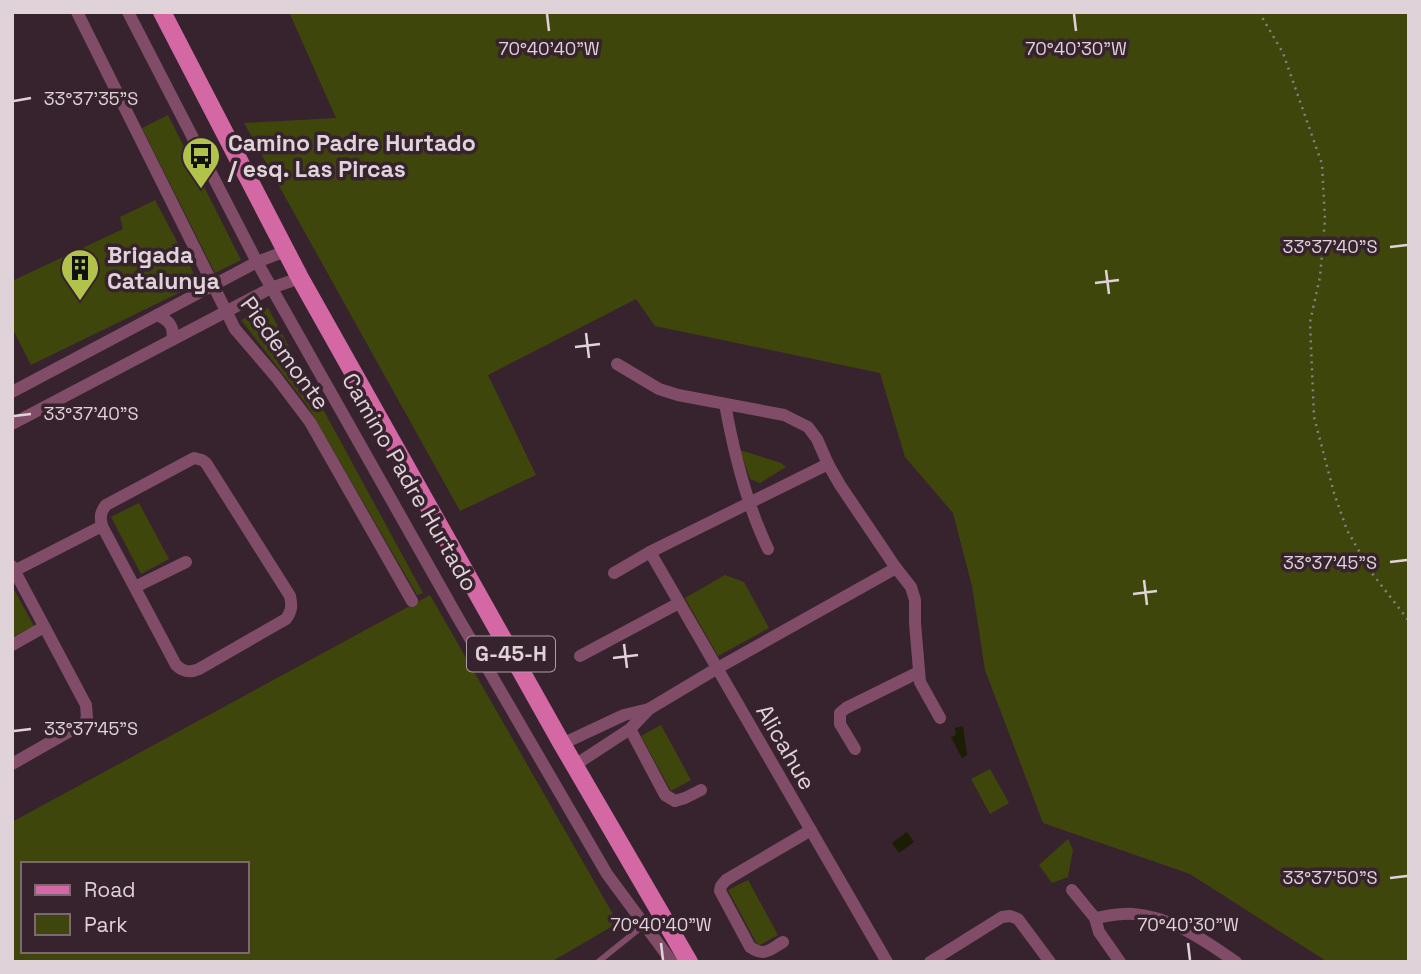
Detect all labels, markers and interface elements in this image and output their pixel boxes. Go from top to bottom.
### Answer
text: 70°40'40"W [498,37,600,60]
text: 70°40'30"W [1025,37,1127,60]
text: 33°37'35"S [44,87,138,110]
place label: Camino Padre Hurtado / esq. Las Pircas [227,128,476,184]
bus stop icon: Camino Padre Hurtado / esq. Las Pircas [180,135,222,190]
text: 33°37'40"S [1283,235,1377,258]
place label: Brigada Catalunya [107,240,220,296]
building icon: Brigada Catalunya [59,247,101,302]
street label: Piedemonte [234,290,336,416]
street label: Camino Padre Hurtado [335,368,485,596]
text: 33°37'40"S [44,402,138,425]
text: 33°37'45"S [1283,551,1377,574]
road number: G-45-H [467,636,555,672]
street label: Alicahue [749,699,823,795]
text: 33°37'45"S [44,717,138,740]
legend [21,862,248,953]
text: 33°37'50"S [1282,866,1378,889]
text: Road [84,876,136,903]
text: Park [84,911,128,938]
text: 70°40'40"W [610,913,712,936]
text: 70°40'30"W [1137,913,1239,936]

